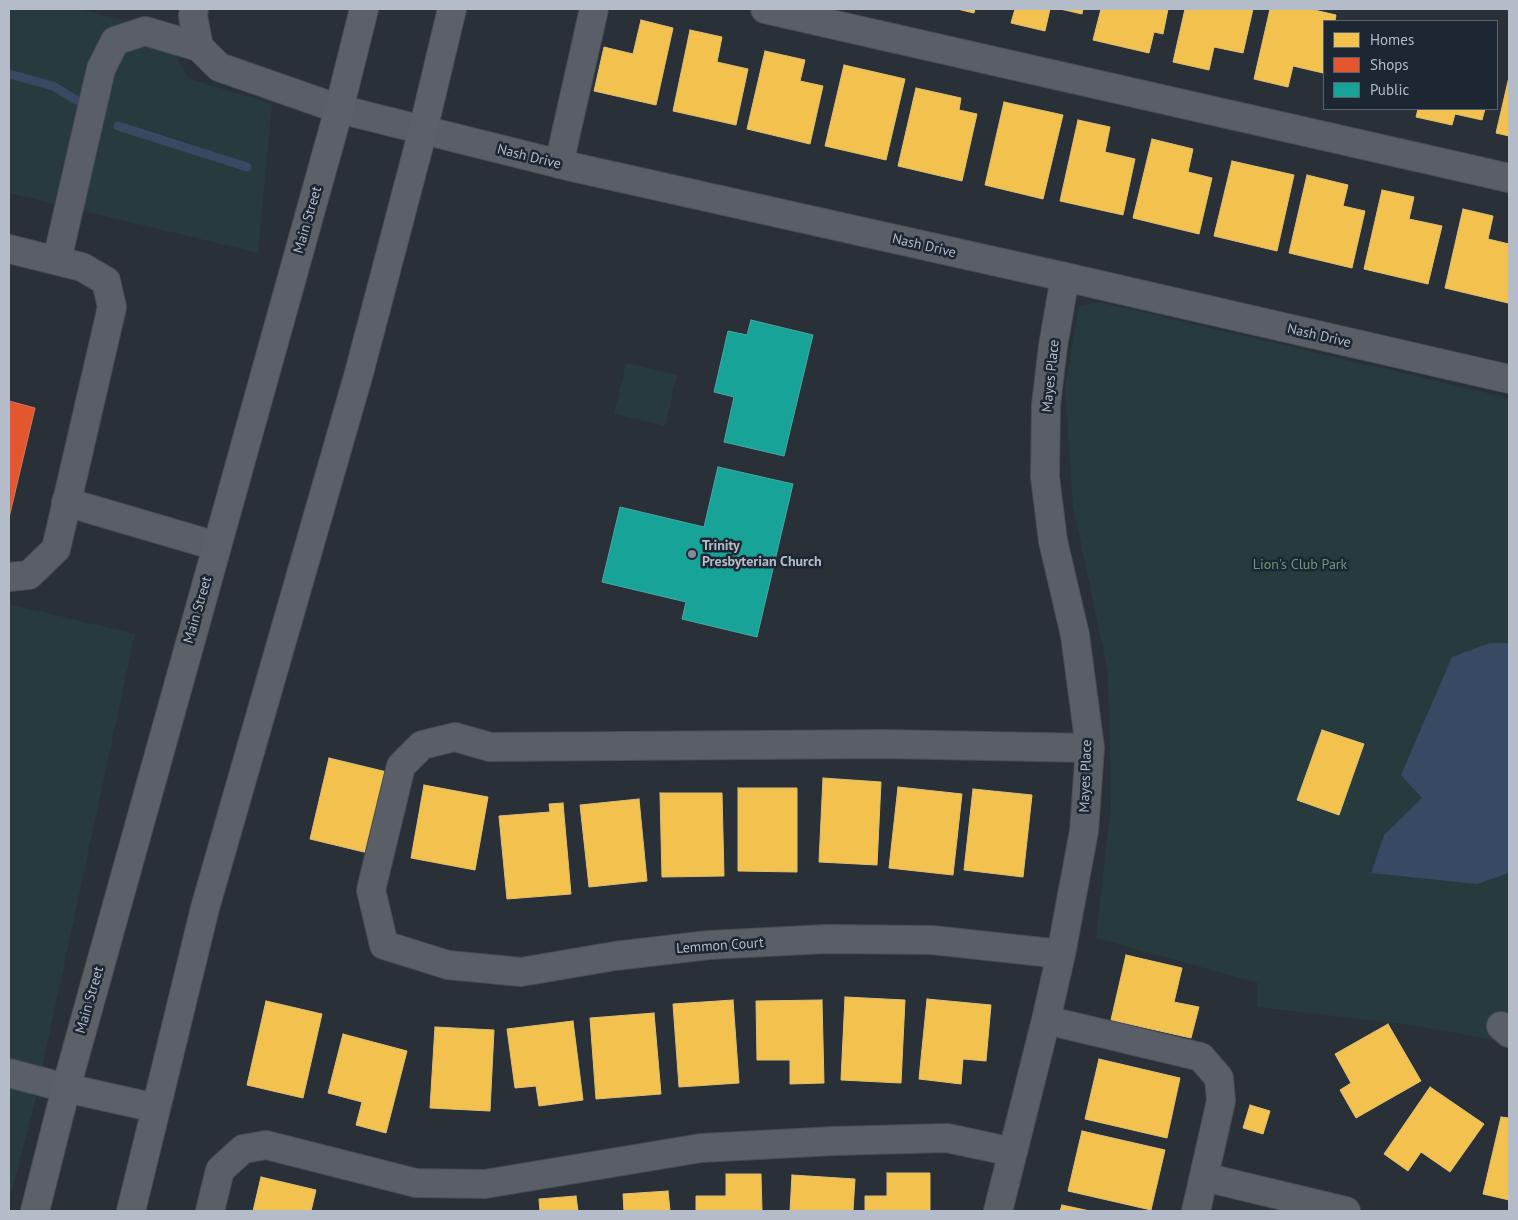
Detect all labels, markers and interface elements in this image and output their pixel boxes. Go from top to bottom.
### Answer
legend [1323,20,1498,110]
text: Homes [1370,30,1414,49]
text: Shops [1370,55,1409,74]
text: Public [1370,80,1409,99]
street label: Nash Drive [495,141,563,173]
street label: Main Street [290,185,326,255]
street label: Nash Drive [890,231,958,261]
street label: Nash Drive [1285,321,1353,351]
street label: Mayes Place [1039,339,1063,413]
place label: Trinity Presbyterian Church [702,538,822,570]
marker: Trinity Presbyterian Church [686,548,698,560]
park label: Lion's Club Park [1253,557,1347,573]
street label: Main Street [180,575,216,645]
street label: Mayes Place [1076,739,1096,813]
street label: Lemmon Court [676,935,764,957]
street label: Main Street [72,965,108,1035]

